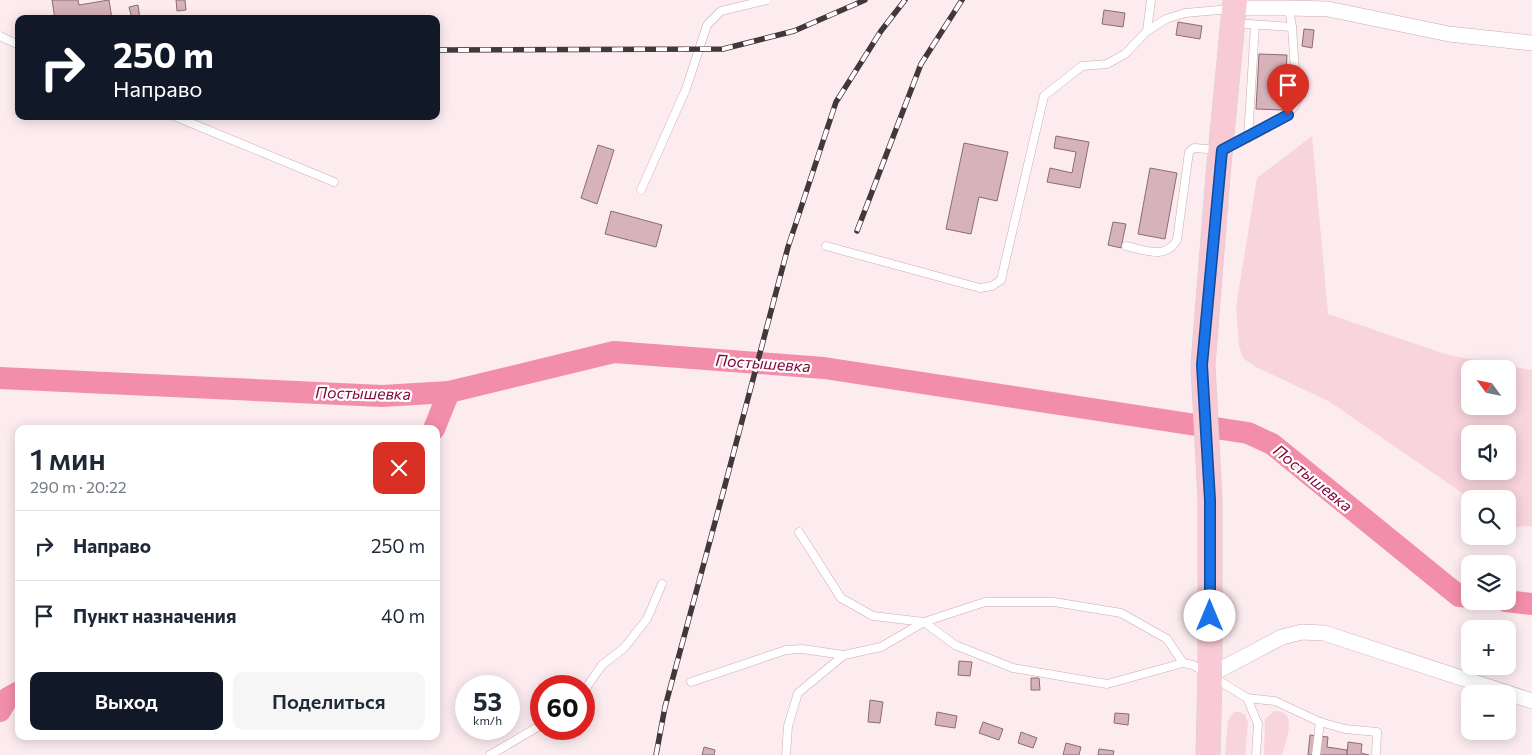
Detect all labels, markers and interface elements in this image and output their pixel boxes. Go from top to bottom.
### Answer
text: 250 m [113,32,214,75]
icon: right [30,35,95,100]
pin [1267,64,1309,115]
icon: arrive [1274,71,1302,99]
text: Направо [113,75,203,102]
water label: Постышевка [715,350,811,375]
north arrow [1461,360,1516,415]
map controls [1461,360,1516,740]
water label: Постышевка [315,382,411,403]
button: sound [1461,425,1516,480]
text: 1 мин [30,439,106,476]
water label: Постышевка [1270,440,1356,515]
button: close [373,442,425,494]
text: 290 m · 20:22 [30,477,127,496]
button: search [1461,490,1516,545]
icon: right [30,532,58,560]
text: Направо [73,534,151,557]
text: 250 m [371,534,425,557]
button: layers [1461,555,1516,610]
position arrow [1183,589,1235,641]
icon: arrive [30,602,58,630]
text: Пункт назначения [73,604,236,627]
text: 40 m [381,604,425,627]
button: + [1461,620,1516,675]
button: Выход [30,672,223,730]
button: Поделиться [233,672,425,730]
speed limit sign: 60 [530,675,595,740]
button: − [1461,685,1516,740]
text: 53 [473,686,502,716]
text: km/h [473,713,502,727]

